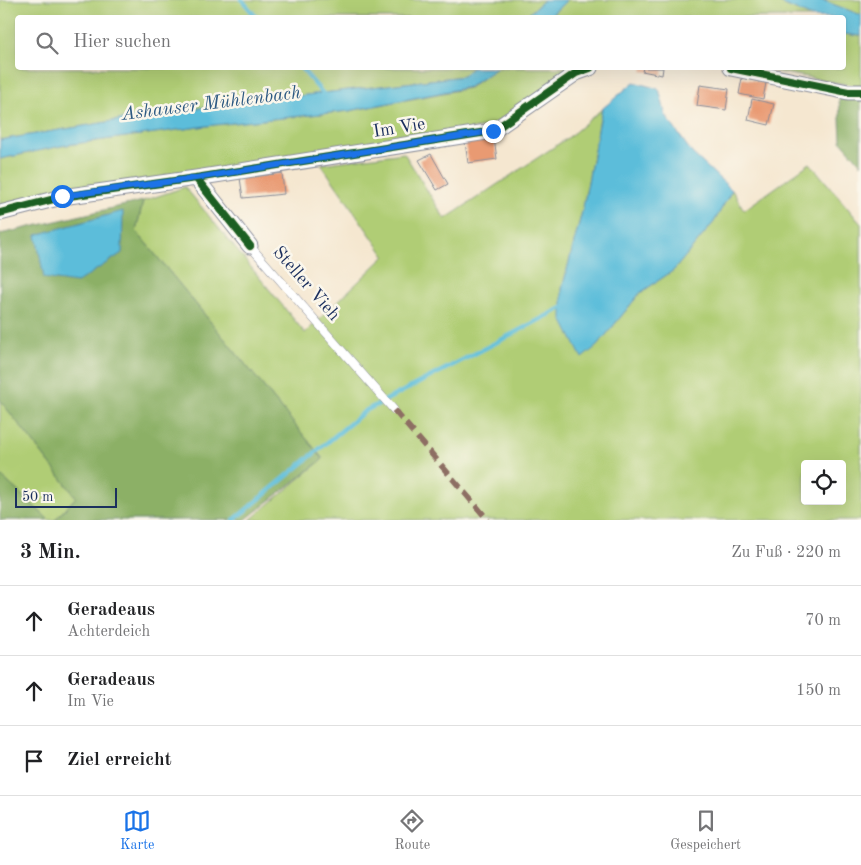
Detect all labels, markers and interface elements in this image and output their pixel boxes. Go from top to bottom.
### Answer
search box [15,15,846,70]
icon: search [33,29,61,57]
text: Hier suchen [73,33,171,52]
water label: Ashauser Mühlenbach [119,84,302,125]
street label: Im Vie [372,115,427,141]
route end [482,120,505,143]
route start [51,185,74,208]
street label: Steller Vieh [269,243,343,325]
map controls [801,460,846,505]
button: locate [801,460,846,505]
scale bar [15,485,118,508]
text: 50 m [22,490,53,504]
text: 3 Min. [20,542,81,563]
text: Zu Fuß · 220 m [731,545,841,561]
text: Geradeaus [67,601,155,620]
icon: ahead [20,607,48,635]
text: 70 m [805,613,841,629]
text: Achterdeich [67,624,150,640]
text: Geradeaus [67,671,155,690]
icon: ahead [20,677,48,705]
text: 150 m [796,683,841,699]
text: Im Vie [67,694,114,710]
icon: arrive [20,747,48,775]
text: Ziel erreicht [67,751,172,770]
tab: Karte [120,807,155,854]
tab: Route [394,807,430,854]
tab: Gespeichert [670,807,741,854]

